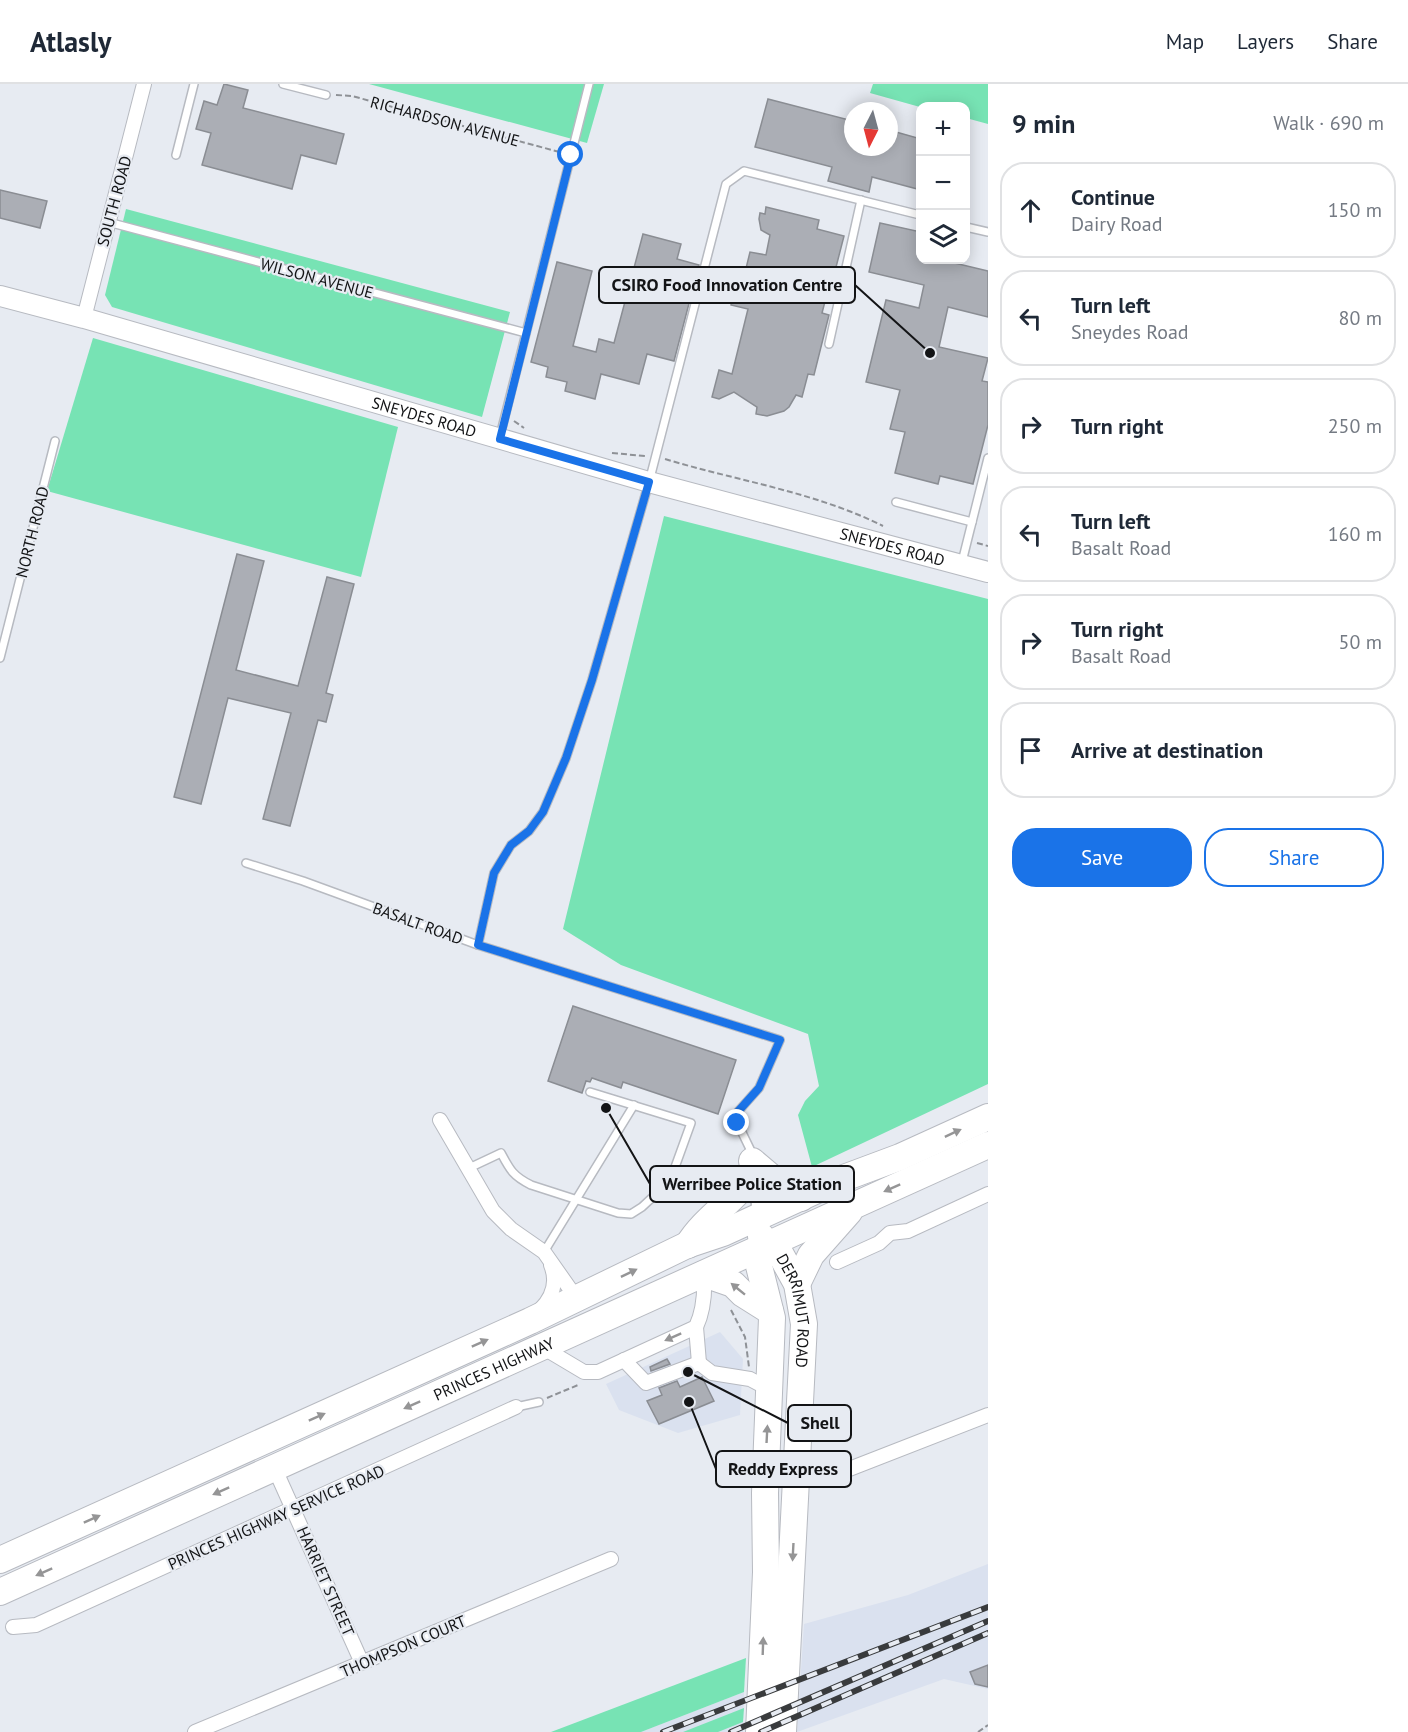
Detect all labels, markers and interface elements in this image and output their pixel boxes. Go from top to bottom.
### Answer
text: Atlasly [30,23,112,60]
text: Map [1166,28,1204,55]
text: Layers [1237,28,1294,55]
text: Share [1327,28,1378,55]
street label: RICHARDSON AVENUE [368,91,522,151]
north arrow [844,102,898,156]
map controls [916,102,970,264]
button: + [916,102,970,156]
text: 9 min [1012,107,1075,140]
text: Walk · 690 m [1273,110,1384,136]
route start [557,141,583,167]
street label: SOUTH ROAD [92,154,136,248]
button: − [916,156,970,210]
text: Continue [1071,183,1155,211]
icon: ahead [1014,194,1047,227]
text: 150 m [1328,197,1382,223]
button: layers [916,210,970,264]
text: Dairy Road [1071,211,1162,237]
street label: WILSON AVENUE [258,253,376,303]
callout: CSIRO Foođ Innovation Centre [599,267,855,303]
text: CSIRO Foođ Innovation Centre [611,273,843,296]
text: Turn left [1071,291,1151,319]
icon: left [1014,302,1047,335]
text: 80 m [1339,305,1382,331]
text: Sneydes Road [1071,319,1189,345]
street label: SNEYDES ROAD [370,392,479,441]
icon: right [1014,410,1047,443]
text: Turn right [1071,412,1163,440]
text: 250 m [1328,413,1382,439]
street label: NORTH ROAD [11,484,53,580]
text: Turn left [1071,507,1151,535]
icon: left [1014,518,1047,551]
text: 160 m [1328,521,1382,547]
street label: SNEYDES ROAD [838,523,947,570]
text: Basalt Road [1071,535,1171,561]
text: Turn right [1071,615,1163,643]
icon: right [1014,626,1047,659]
text: 50 m [1339,629,1382,655]
text: Basalt Road [1071,643,1171,669]
icon: arrive [1014,734,1047,767]
text: Arrive at destination [1071,736,1263,764]
button: Save [1012,828,1192,887]
button: Share [1204,828,1384,887]
street label: BASALT ROAD [370,897,466,949]
route end [723,1109,749,1135]
one-way arrow [945,1128,963,1138]
callout: Werribee Police Station [650,1166,854,1202]
text: Werribee Police Station [662,1172,842,1195]
one-way arrow [883,1184,900,1193]
street label: DERRIMUT ROAD [772,1250,814,1368]
one-way arrow [621,1269,638,1278]
one-way arrow [730,1283,746,1296]
street label: PRINCES HIGHWAY [430,1333,557,1405]
one-way arrow [665,1333,682,1342]
one-way arrow [472,1339,489,1348]
one-way arrow [403,1400,421,1410]
callout: Shell [788,1405,851,1441]
text: Shell [800,1411,840,1434]
one-way arrow [309,1412,327,1422]
one-way arrow [763,1425,772,1444]
callout: Reddy Express [716,1451,851,1487]
text: Reddy Express [728,1457,839,1480]
street label: PRINCES HIGHWAY SERVICE ROAD [165,1460,387,1574]
one-way arrow [213,1487,230,1496]
one-way arrow [83,1514,101,1524]
street label: HARRIET STREET [293,1523,359,1639]
one-way arrow [788,1542,797,1561]
one-way arrow [34,1567,52,1577]
street label: THOMPSON COURT [337,1611,469,1681]
one-way arrow [758,1637,767,1656]

